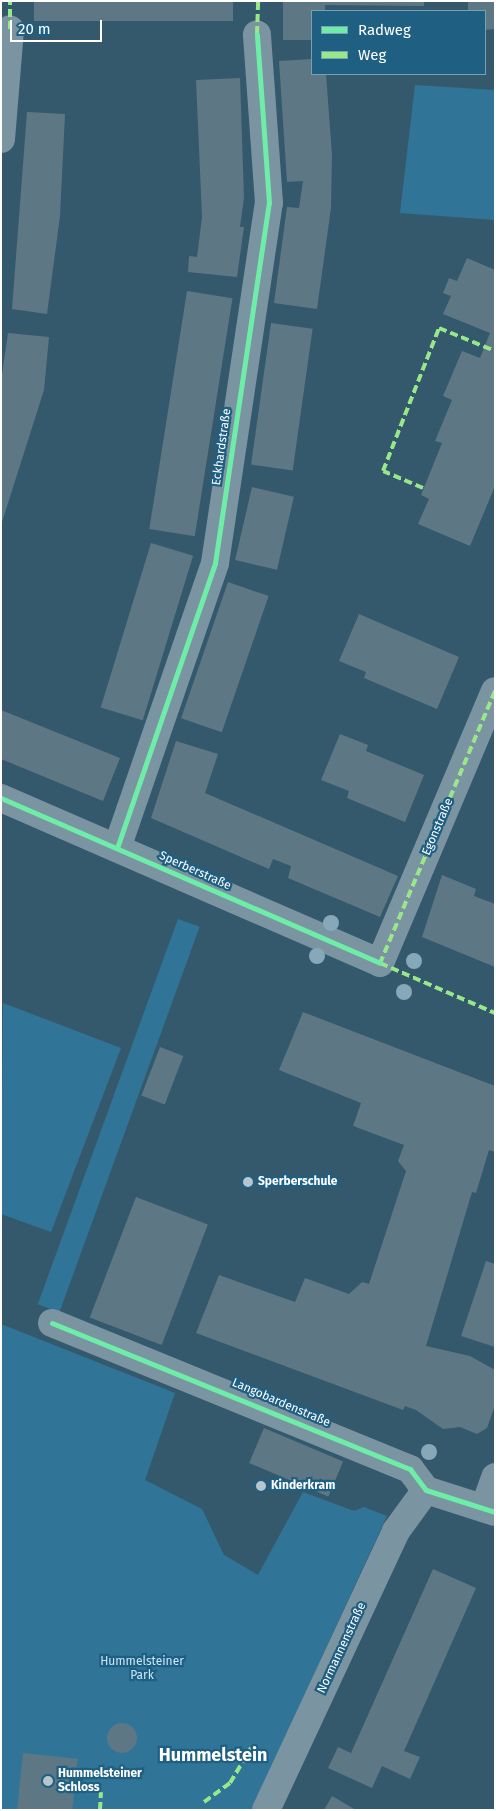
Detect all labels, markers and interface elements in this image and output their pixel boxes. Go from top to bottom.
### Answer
scale bar [12,10,105,42]
legend [311,10,486,75]
text: 20 m [18,20,51,38]
text: Radweg [358,21,411,39]
text: Weg [358,46,386,64]
street label: Eckhardstraße [209,408,235,486]
street label: Egonstraße [420,796,456,858]
street label: Sperberstraße [157,849,233,893]
place label: Sperberschule [258,1175,337,1189]
marker: Sperberschule [242,1176,254,1188]
street label: Langobardenstraße [230,1376,332,1430]
place label: Kinderkram [271,1479,335,1493]
marker: Kinderkram [255,1480,267,1492]
street label: Normannenstraße [315,1600,369,1696]
park label: Hummelsteiner Park [100,1655,184,1683]
district label: Hummelstein [159,1744,267,1766]
place label: Hummelsteiner Schloss [58,1767,142,1795]
marker: Hummelsteiner Schloss [42,1775,54,1787]

